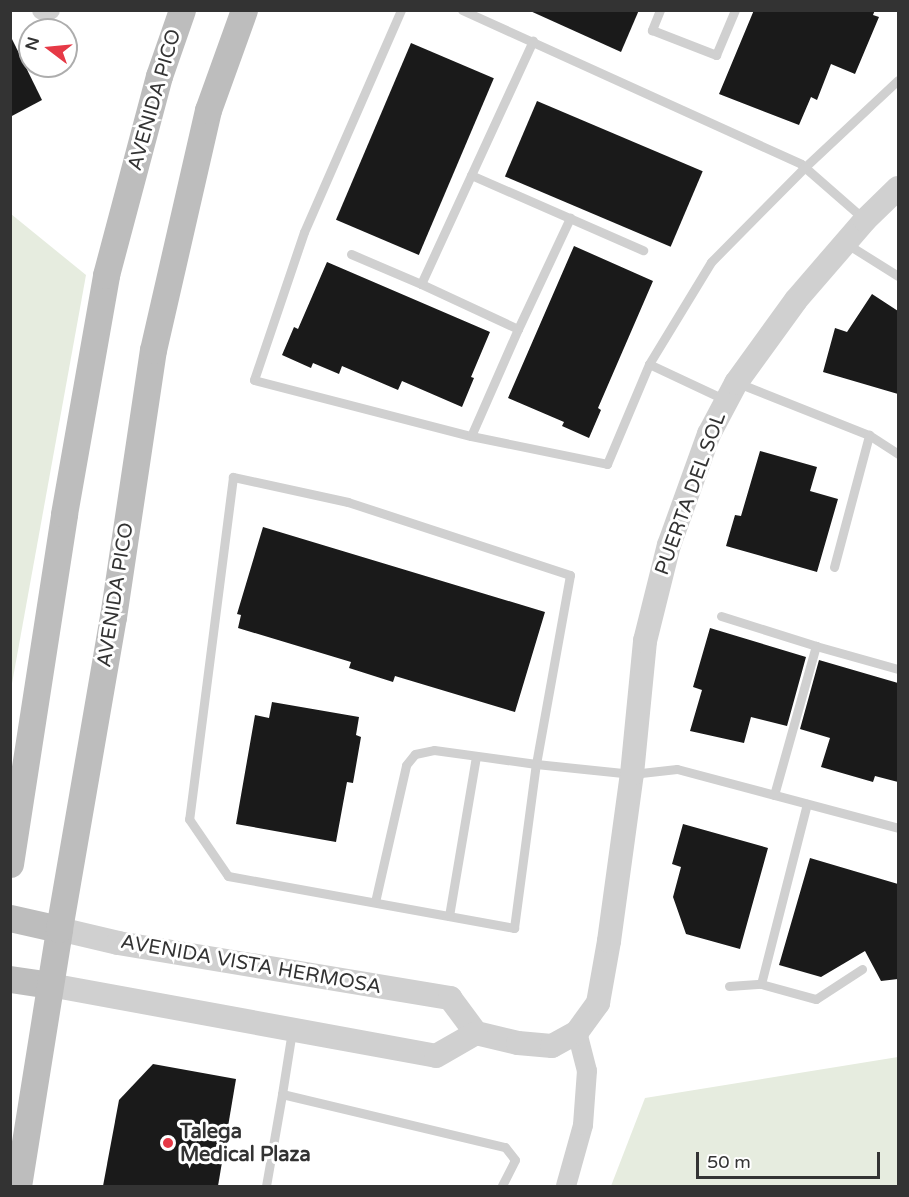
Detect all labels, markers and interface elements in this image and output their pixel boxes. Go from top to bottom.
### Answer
north arrow [18,18,78,78]
street label: AVENIDA PICO [123,26,187,174]
text: N [21,35,44,53]
street label: PUERTA DEL SOL [650,409,732,579]
street label: AVENIDA PICO [93,521,139,669]
street label: AVENIDA VISTA HERMOSA [119,930,383,1000]
place label: Talega Medical Plaza [180,1120,311,1167]
marker: Talega Medical Plaza [161,1136,175,1150]
scale bar [699,1140,884,1178]
text: 50 m [707,1151,751,1173]

